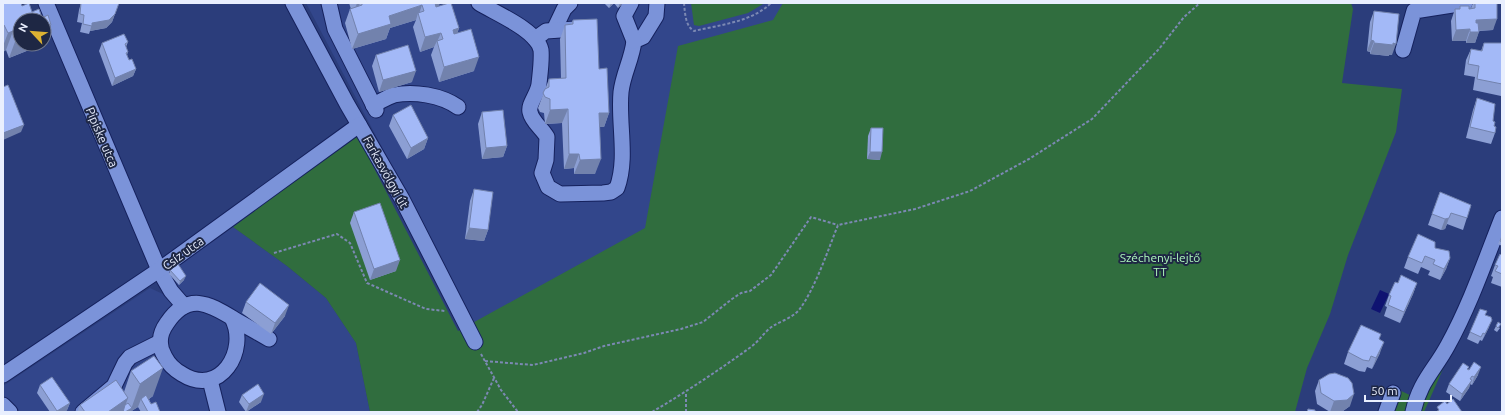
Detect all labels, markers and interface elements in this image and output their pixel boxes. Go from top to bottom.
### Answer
north arrow [12,12,52,52]
text: N [16,21,30,34]
street label: Pipiske utca [84,105,120,169]
street label: Farkasvölgyi út [361,134,411,210]
street label: Csíz utca [160,234,206,272]
park label: Széchenyi-lejtő TT [1120,251,1200,278]
scale bar [1365,377,1451,403]
text: 50 m [1371,384,1398,397]

